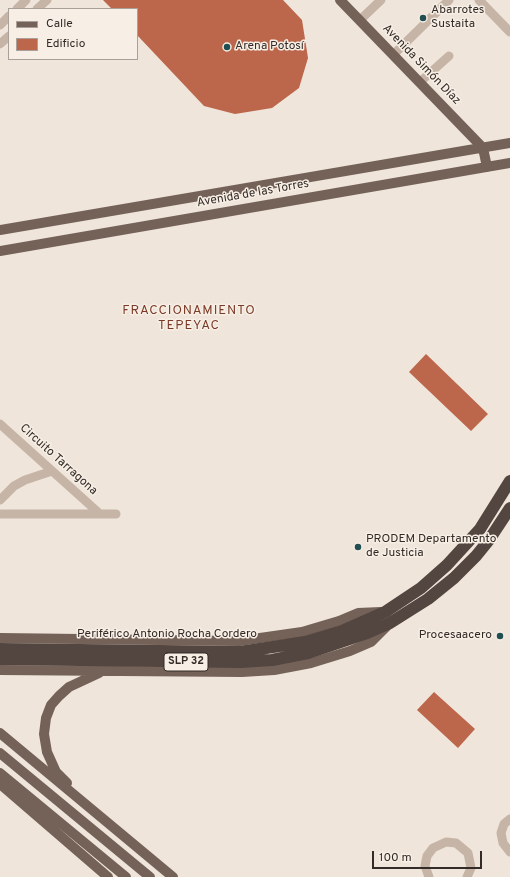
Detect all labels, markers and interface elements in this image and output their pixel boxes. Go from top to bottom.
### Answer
place label: Abarrotes Sustaita [431,4,484,32]
legend [8,8,138,60]
marker: Abarrotes Sustaita [418,13,428,23]
text: Calle [46,16,73,32]
street label: Avenida Simón Díaz [379,22,463,108]
text: Edificio [46,36,85,52]
place label: Arena Potosí [235,40,304,54]
marker: Arena Potosí [222,42,232,52]
street label: Avenida de las Torres [196,177,310,211]
district label: FRACCIONAMIENTO TEPEYAC [122,303,256,334]
street label: Circuito Tarragona [16,421,100,499]
place label: PRODEM Departamento de Justicia [366,533,496,561]
marker: PRODEM Departamento de Justicia [353,542,363,552]
street label: Periférico Antonio Rocha Cordero [77,628,257,642]
place label: Procesaacero [419,629,492,643]
marker: Procesaacero [495,631,505,641]
road number: SLP 32 [164,653,208,671]
scale bar [374,843,484,869]
text: 100 m [379,850,412,866]

